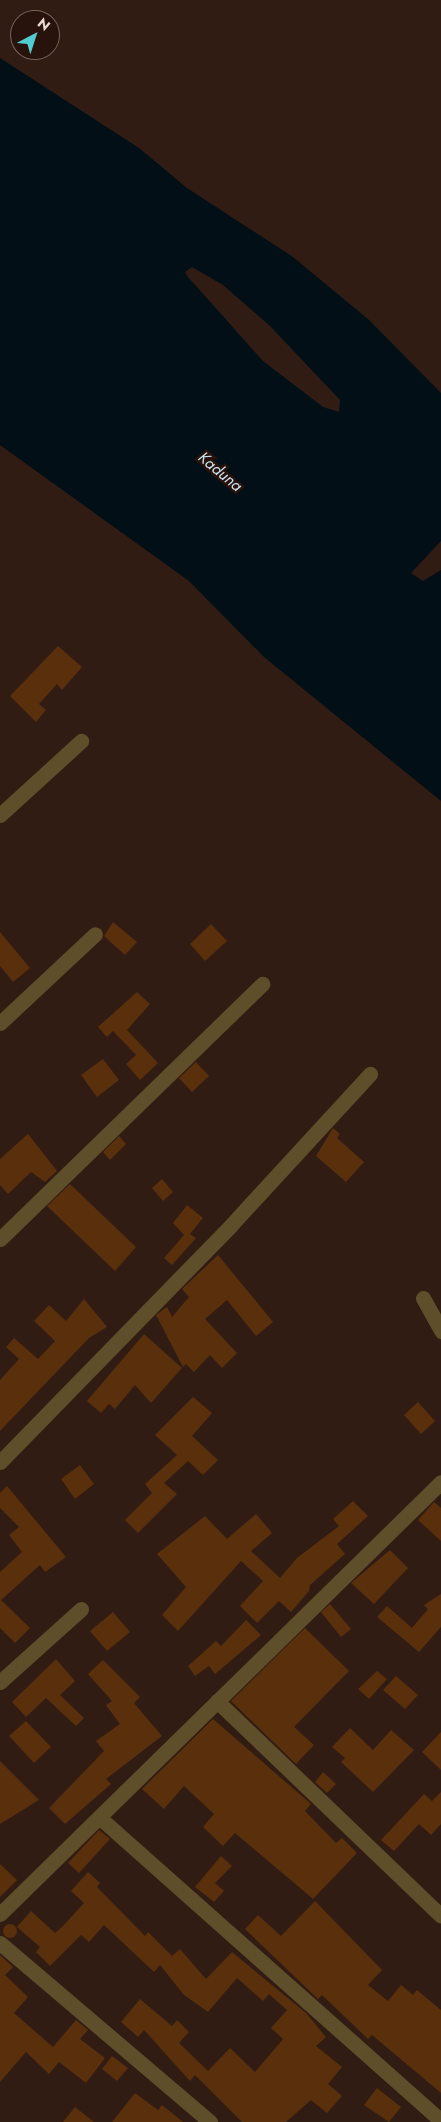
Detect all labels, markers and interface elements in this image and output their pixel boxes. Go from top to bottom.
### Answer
north arrow [10,10,60,60]
text: N [33,13,55,36]
water label: Kaduna [194,448,246,496]

